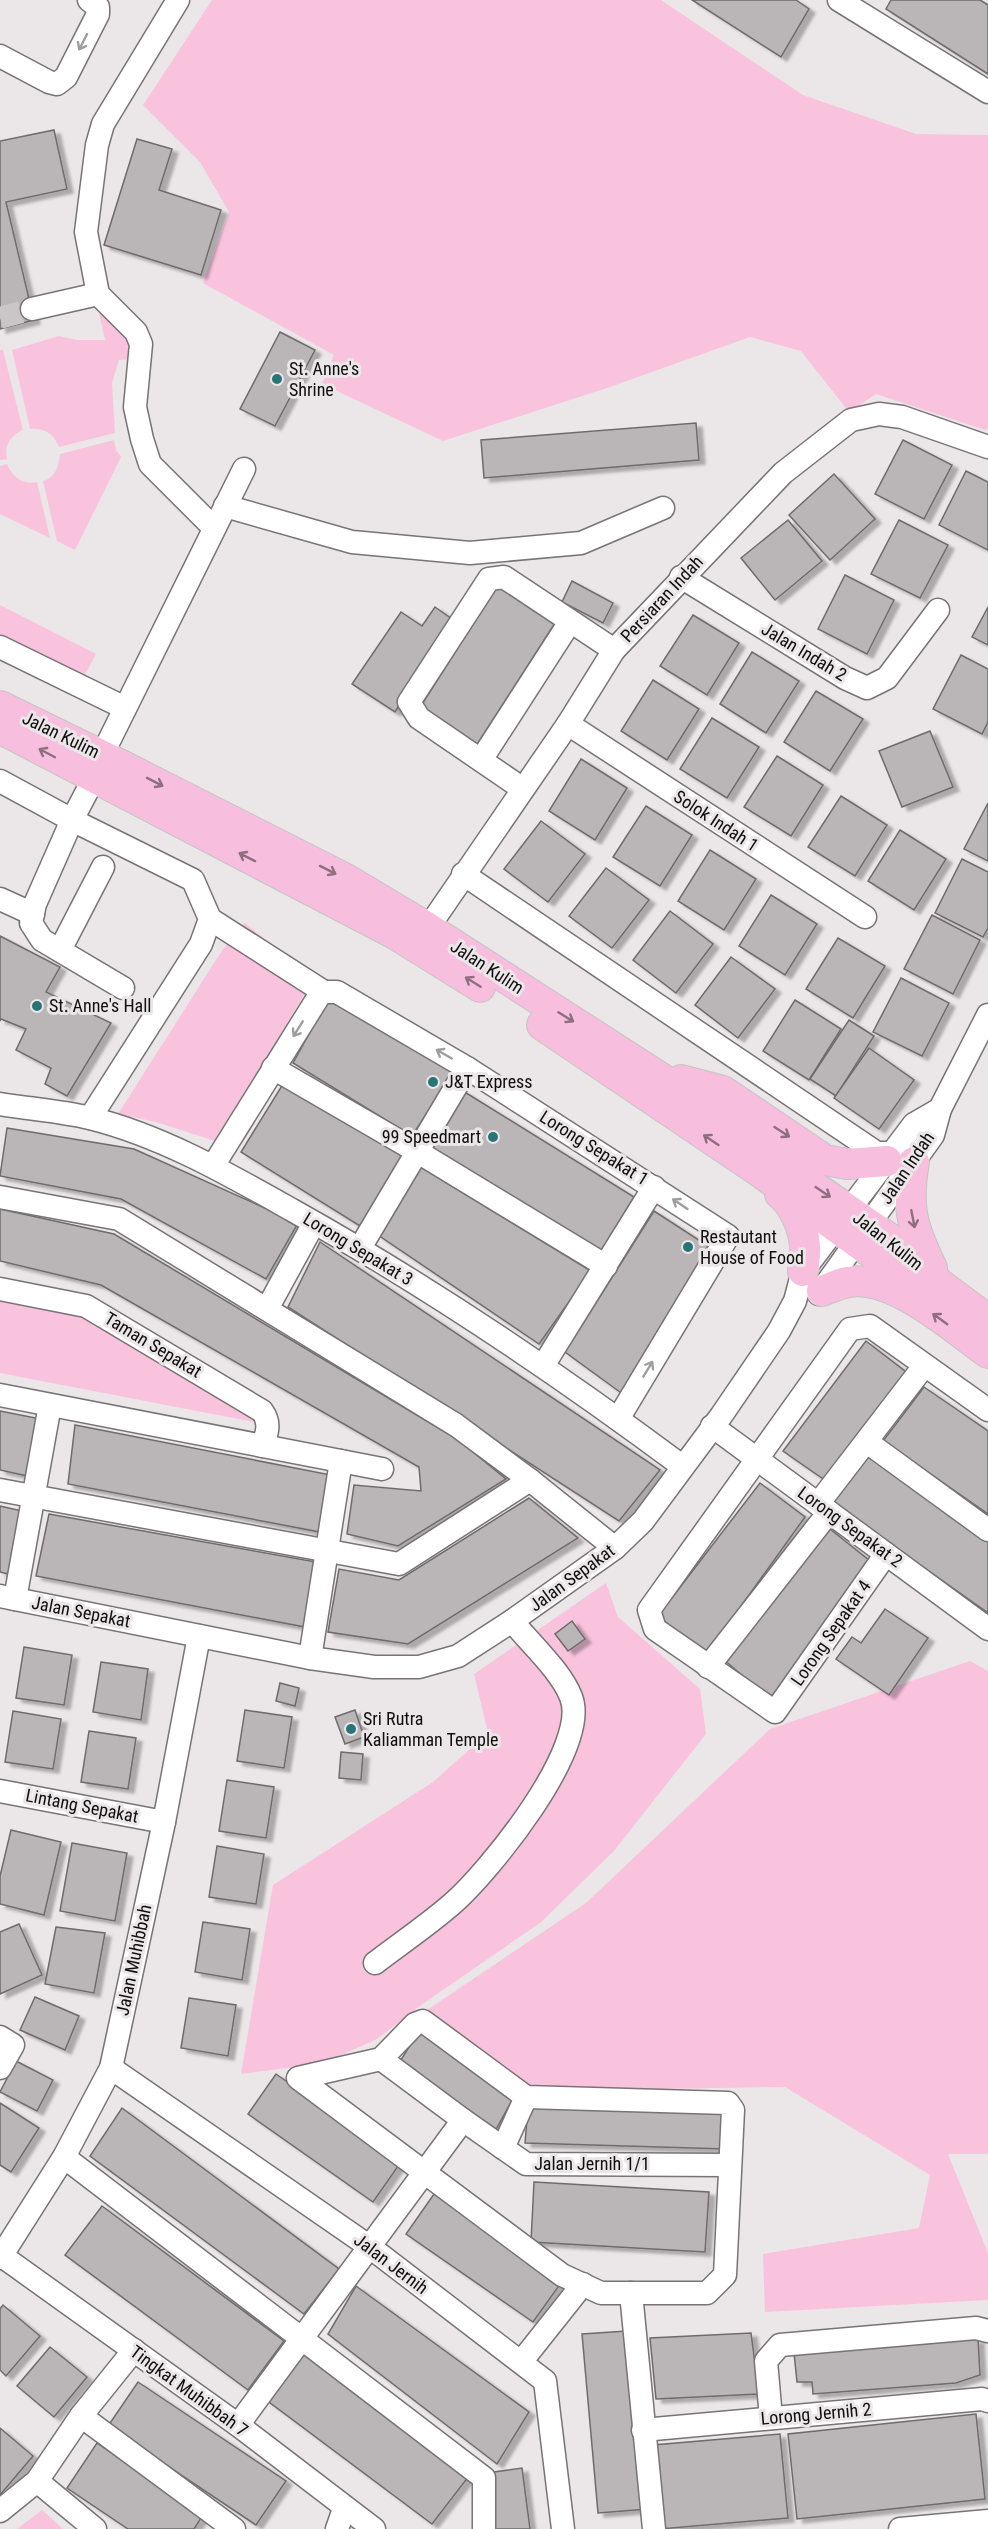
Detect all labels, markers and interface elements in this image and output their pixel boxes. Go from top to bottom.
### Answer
one-way arrow [77,33,89,51]
place label: St. Anne's Shrine [289,358,359,400]
marker: St. Anne's Shrine [270,372,284,386]
street label: Persiaran Indah [616,551,707,646]
street label: Jalan Indah 2 [758,618,851,685]
street label: Jalan Kulim [19,707,103,762]
one-way arrow [39,747,56,759]
one-way arrow [145,776,163,788]
street label: Solok Indah 1 [670,786,762,856]
one-way arrow [239,851,256,863]
one-way arrow [319,865,337,876]
street label: Jalan Kulim [447,935,528,998]
one-way arrow [464,976,481,989]
place label: St. Anne's Hall [49,995,152,1016]
marker: St. Anne's Hall [30,999,44,1013]
one-way arrow [557,1010,574,1023]
one-way arrow [291,1020,303,1037]
one-way arrow [436,1048,453,1060]
place label: J&T Express [445,1071,533,1092]
marker: J&T Express [426,1075,440,1089]
street label: Lorong Sepakat 1 [536,1106,652,1189]
place label: 99 Speedmart [382,1126,481,1147]
one-way arrow [774,1126,791,1139]
street label: Jalan Indah [875,1128,938,1208]
marker: 99 Speedmart [486,1130,500,1144]
one-way arrow [703,1133,720,1146]
one-way arrow [814,1186,830,1198]
one-way arrow [671,1197,688,1210]
street label: Jalan Kulim [849,1207,927,1274]
street label: Lorong Sepakat 3 [300,1208,417,1290]
one-way arrow [908,1209,919,1229]
place label: Restautant House of Food [700,1226,804,1268]
marker: Restautant House of Food [681,1240,695,1254]
street label: Taman Sepakat [101,1307,206,1382]
one-way arrow [933,1313,949,1325]
one-way arrow [642,1361,654,1378]
street label: Lorong Sepakat 2 [794,1482,907,1572]
street label: Jalan Sepakat [525,1540,618,1616]
street label: Lorong Sepakat 4 [786,1576,875,1690]
street label: Jalan Sepakat [30,1592,132,1631]
place label: Sri Rutra Kaliamman Temple [363,1708,498,1750]
marker: Sri Rutra Kaliamman Temple [344,1722,358,1736]
street label: Lintang Sepakat [24,1784,140,1827]
street label: Jalan Muhibbah [111,1902,156,2017]
street label: Jalan Jernih 1/1 [534,2153,650,2174]
street label: Jalan Jernih [350,2229,432,2298]
street label: Tingkat Muhibbah 7 [126,2341,252,2440]
street label: Lorong Jernih 2 [760,2398,872,2429]

